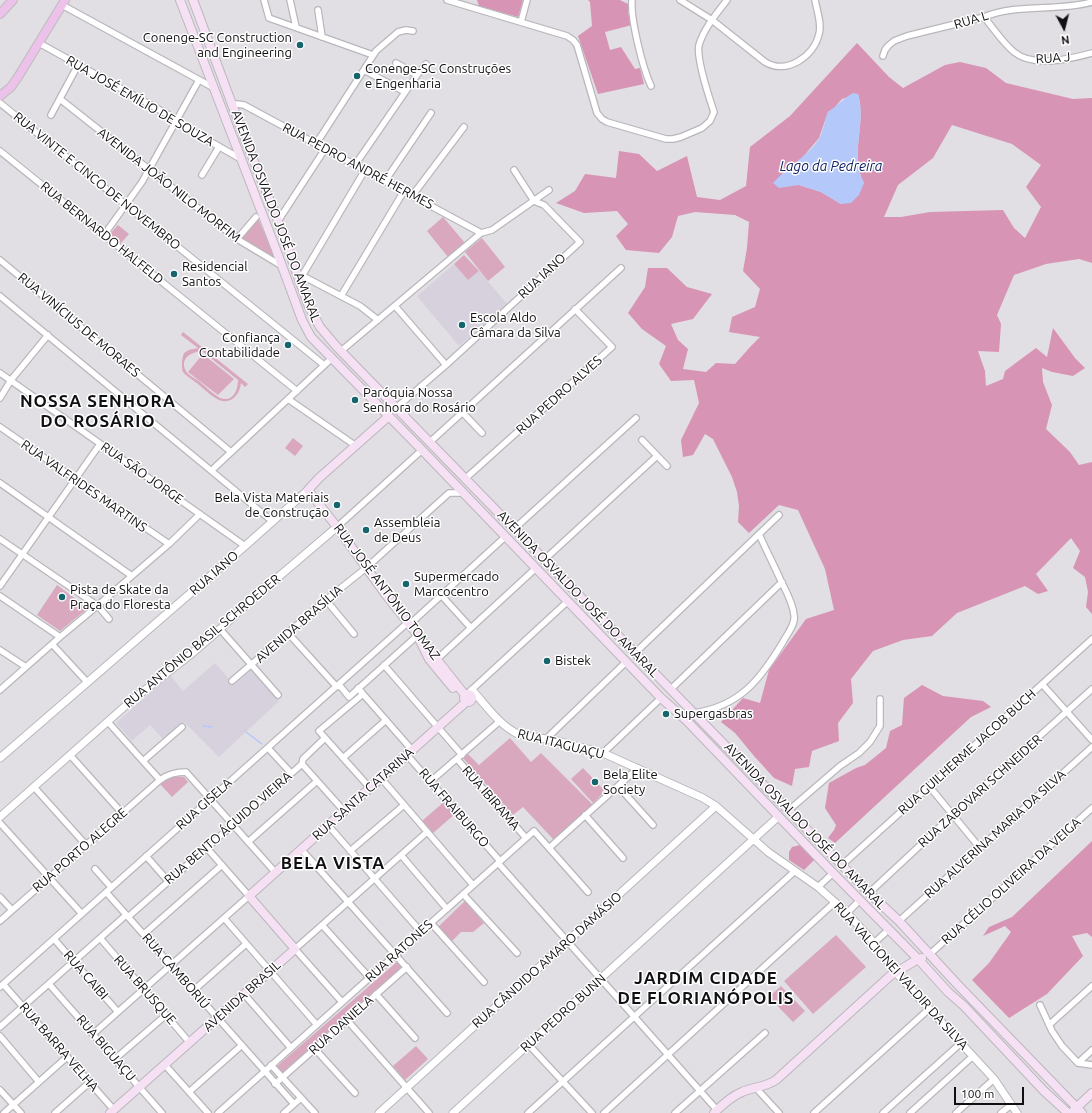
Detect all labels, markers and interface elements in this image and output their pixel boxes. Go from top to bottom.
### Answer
street label: RUA L [952,7,990,33]
north arrow [1044,8,1084,48]
place label: Conenge-SC Construction and Engineering [143,30,292,61]
text: N [1061,33,1070,46]
marker: Conenge-SC Construction and Engineering [295,40,305,50]
street label: RUA J [1035,49,1071,67]
street label: RUA JOSÉ EMÍLIO DE SOUZA [63,52,217,150]
place label: Conenge-SC Construções e Engenharia [365,61,511,92]
marker: Conenge-SC Construções e Engenharia [352,71,362,81]
street label: AVENIDA OSVALDO JOSÉ DO AMARAL [228,108,324,324]
street label: RUA VINTE E CINCO DE NOVEMBRO [10,109,184,253]
street label: RUA PEDRO ANDRÉ HERMES [280,119,436,213]
street label: AVENIDA JOÃO NILO MORFIM [94,124,244,246]
water label: Lago da Pedreira [780,158,882,174]
street label: RUA BERNARDO HALFELD [37,178,167,288]
street label: RUA IANO [515,250,569,302]
place label: Residencial Santos [182,259,248,290]
street label: RUA VINÍCIUS DE MORAES [15,269,143,381]
marker: Residencial Santos [169,269,179,279]
place label: Escola Aldo Câmara da Silva [470,310,561,341]
marker: Escola Aldo Câmara da Silva [457,320,467,330]
place label: Confiança Contabilidade [199,330,280,361]
marker: Confiança Contabilidade [283,340,293,350]
street label: RUA PEDRO ALVES [513,352,605,438]
place label: Paróquia Nossa Senhora do Rosário [363,385,476,416]
district label: NOSSA SENHORA DO ROSÁRIO [20,391,176,431]
marker: Paróquia Nossa Senhora do Rosário [350,395,360,405]
street label: RUA VALFRIDES MARTINS [18,437,150,535]
street label: RUA SÃO JORGE [98,439,186,507]
place label: Bela Vista Materiais de Construção [214,490,329,521]
marker: Bela Vista Materiais de Construção [332,500,342,510]
street label: AVENIDA OSVALDO JOSÉ DO AMARAL [494,507,662,681]
place label: Assembleia de Deus [374,515,440,546]
street label: RUA JOSÉ ANTÔNIO TOMAZ [331,521,443,663]
marker: Assembleia de Deus [361,525,371,535]
street label: RUA IANO [186,548,242,598]
place label: Supermercado Marcocentro [414,569,499,600]
street label: RUA ANTÔNIO BASIL SCHROEDER [121,571,283,711]
marker: Supermercado Marcocentro [401,579,411,589]
place label: Pista de Skate da Praça do Floresta [70,582,171,613]
street label: AVENIDA BRASÍLIA [252,582,346,666]
marker: Pista de Skate da Praça do Floresta [57,592,67,602]
place label: Bistek [555,653,591,669]
marker: Bistek [542,656,552,666]
street label: RUA GUILHERME JACOB BUCH [895,686,1039,818]
place label: Supergasbras [674,706,753,722]
marker: Supergasbras [661,709,671,719]
street label: RUA ITAGUAÇU [516,726,606,762]
street label: RUA ZABOVARI SCHNEIDER [915,731,1045,851]
street label: AVENIDA OSVALDO JOSÉ DO AMARAL [721,739,889,913]
street label: RUA SANTA CATARINA [309,744,417,844]
street label: RUA IBIRAMA [459,763,523,833]
street label: RUA FRAIBURGO [416,765,492,851]
street label: RUA ALVERINA MARIA DA SILVA [921,766,1069,902]
place label: Bela Elite Society [603,767,658,798]
street label: RUA BENTO ÁGUIDO VIEIRA [161,768,295,888]
street label: RUA GISELA [173,775,235,833]
marker: Bela Elite Society [590,777,600,787]
street label: RUA PORTO ALEGRE [29,805,131,895]
street label: RUA CÉLIO OLIVEIRA DA VEIGA [938,814,1084,948]
district label: BELA VISTA [281,853,385,873]
street label: RUA CÂNDIDO AMARO DAMÁSIO [469,889,625,1031]
street label: RUA VALCIONEI VALDIR DA SILVA [831,899,971,1053]
street label: RUA RATONES [362,917,436,985]
street label: RUA CAMBORIÚ [139,930,213,1012]
street label: RUA CAIBI [60,947,112,1003]
street label: RUA BRUSQUE [111,952,179,1028]
street label: AVENIDA BRASIL [200,957,284,1035]
district label: JARDIM CIDADE DE FLORIANÓPOLIS [618,968,794,1008]
street label: RUA PEDRO BUNN [517,971,609,1055]
street label: RUA DANIELA [306,992,376,1058]
street label: RUA BARRA VELHA [16,999,102,1095]
street label: RUA BIGUAÇU [73,1012,139,1084]
scale bar [956,1079,1026,1105]
text: 100 m [961,1087,994,1100]

